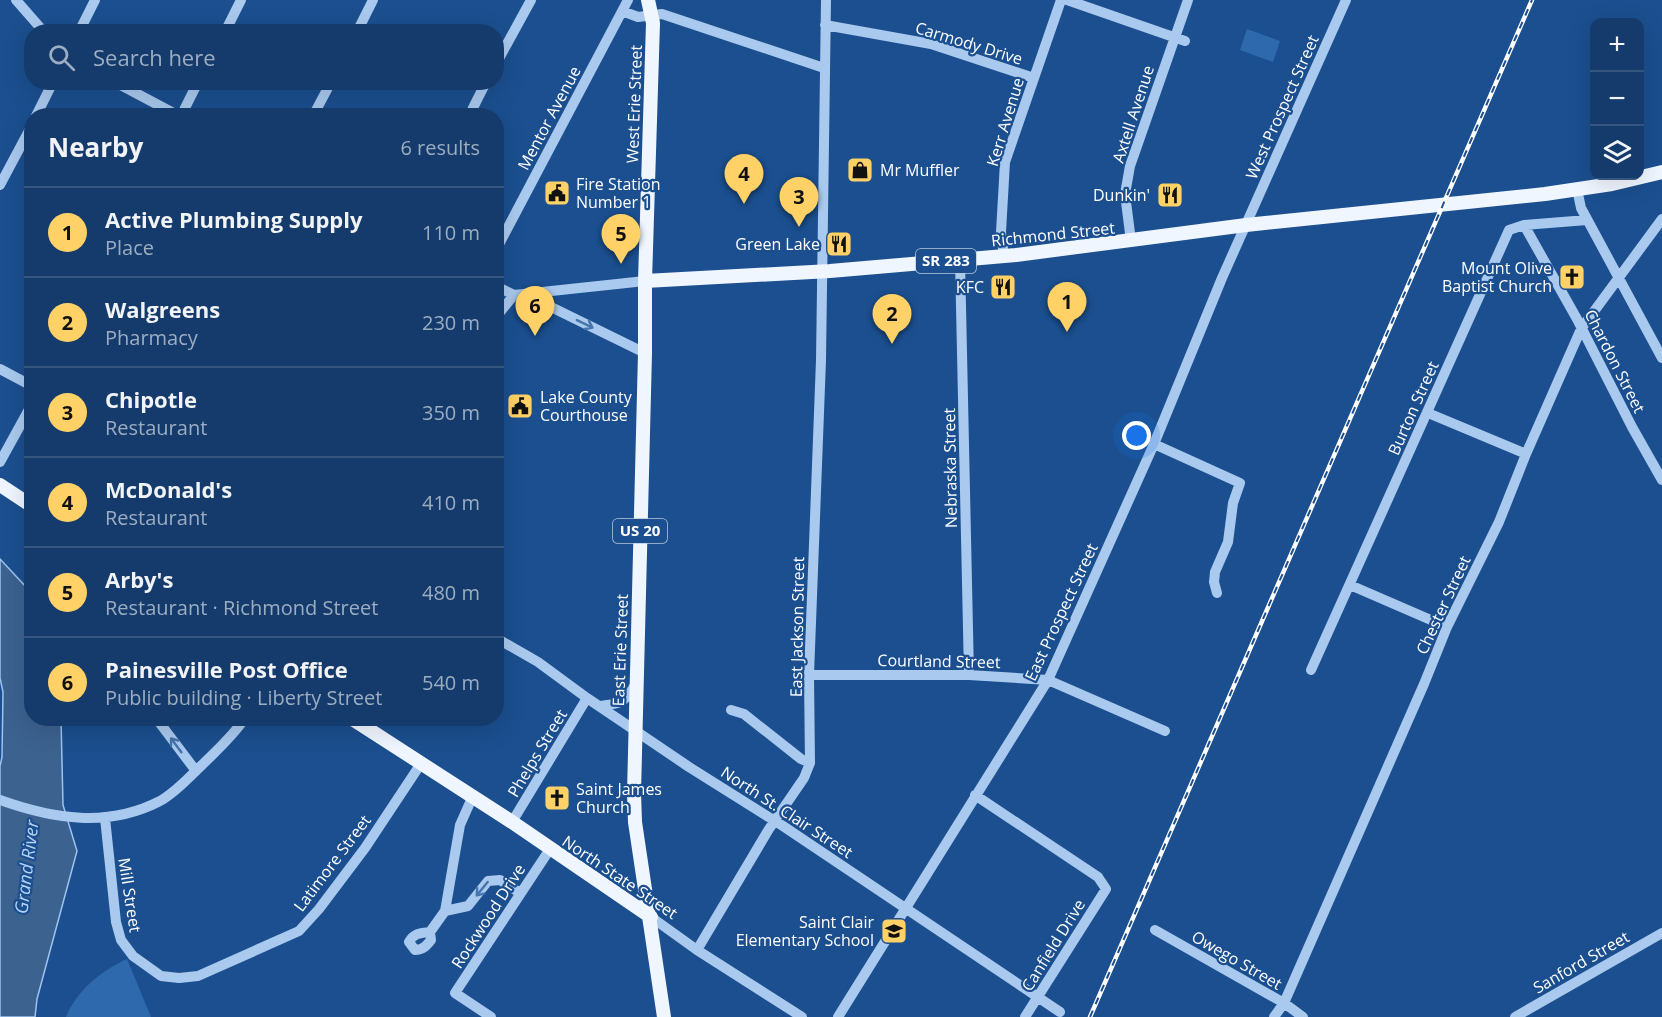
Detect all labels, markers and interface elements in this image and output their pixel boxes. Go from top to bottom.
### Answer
street label: Carmody Drive [913,16,1025,70]
map controls [1590,18,1644,180]
button: + [1590,18,1644,72]
search box [24,24,504,90]
street label: West Prospect Street [1240,31,1324,183]
icon: search [45,41,78,74]
text: Search here [93,42,216,72]
street label: West Erie Street [621,44,647,164]
street label: Mentor Avenue [512,62,586,174]
street label: Axtell Avenue [1107,63,1159,165]
button: − [1590,72,1644,126]
street label: Kerr Avenue [981,75,1029,169]
button: layers [1590,126,1644,180]
text: Nearby [48,129,143,165]
text: 6 results [400,134,480,161]
pin: 4 [724,154,764,204]
shop icon: Mr Muffler [845,155,875,185]
place label: Mr Muffler [880,159,960,181]
place label: Fire Station Number 1 [576,173,661,213]
public building icon: Fire Station Number 1 [542,178,572,208]
pin: 3 [780,178,818,227]
restaurant icon: Dunkin' [1155,180,1185,210]
place label: Dunkin' [1093,184,1150,206]
text: Active Plumbing Supply [105,204,362,234]
pin: 5 [602,214,640,264]
street label: Richmond Street [990,217,1116,251]
text: 1 [62,219,73,246]
text: 110 m [422,219,480,246]
restaurant icon: Green Lake [824,229,854,259]
place label: Green Lake [735,233,820,255]
text: Place [105,234,154,261]
road number: SR 283 [916,249,976,273]
place label: Mount Olive Baptist Church [1442,257,1552,297]
church icon: Mount Olive Baptist Church [1557,262,1587,292]
restaurant icon: KFC [988,272,1018,302]
place label: KFC [956,276,984,298]
pin: 1 [1048,282,1086,332]
pin: 6 [516,286,554,336]
text: Walgreens [105,294,220,324]
pin: 2 [872,294,912,344]
street label: Chardon Street [1579,305,1651,417]
text: 2 [62,309,73,336]
text: 230 m [422,309,480,336]
one-way arrow [576,318,594,330]
text: Pharmacy [105,324,198,351]
street label: Burton Street [1382,357,1444,458]
text: Chipotle [105,384,197,414]
place label: Lake County Courthouse [540,386,633,426]
public building icon: Lake County Courthouse [505,391,535,421]
text: 3 [62,399,73,426]
text: 350 m [422,399,480,426]
street label: Nebraska Street [938,408,962,528]
text: Restaurant [105,414,207,441]
your location [1122,421,1151,450]
text: McDonald's [105,474,232,504]
text: 4 [62,489,73,516]
text: 410 m [422,489,480,516]
text: Restaurant [105,504,207,531]
road number: US 20 [613,519,667,543]
street label: East Prospect Street [1019,539,1103,684]
street label: Chester Street [1411,552,1476,658]
street label: East Jackson Street [785,556,809,697]
text: Arby's [105,564,173,594]
text: 5 [62,579,73,606]
text: 480 m [422,579,480,606]
street label: East Erie Street [607,593,633,707]
text: Restaurant · Richmond Street [105,594,378,621]
street label: Courtland Street [877,649,1001,673]
text: Painesville Post Office [105,654,348,684]
text: 6 [62,669,73,696]
text: 540 m [422,669,480,696]
text: Public building · Liberty Street [105,684,382,711]
street label: Phelps Street [502,705,572,801]
one-way arrow [169,737,182,753]
street label: North St. Clair Street [717,761,857,863]
place label: Saint James Church [576,778,662,818]
church icon: Saint James Church [542,783,572,813]
street label: Latimore Street [288,810,376,916]
water label: Grand River [8,818,44,915]
street label: North State Street [558,830,682,924]
street label: Mill Street [113,856,147,934]
street label: Rockwood Drive [446,860,530,972]
one-way arrow [476,881,489,897]
street label: Canfield Drive [1016,895,1090,995]
place label: Saint Clair Elementary School [736,911,874,951]
school or university icon: Saint Clair Elementary School [879,916,909,946]
street label: Owego Street [1188,925,1286,995]
street label: Sanford Street [1529,925,1633,998]

